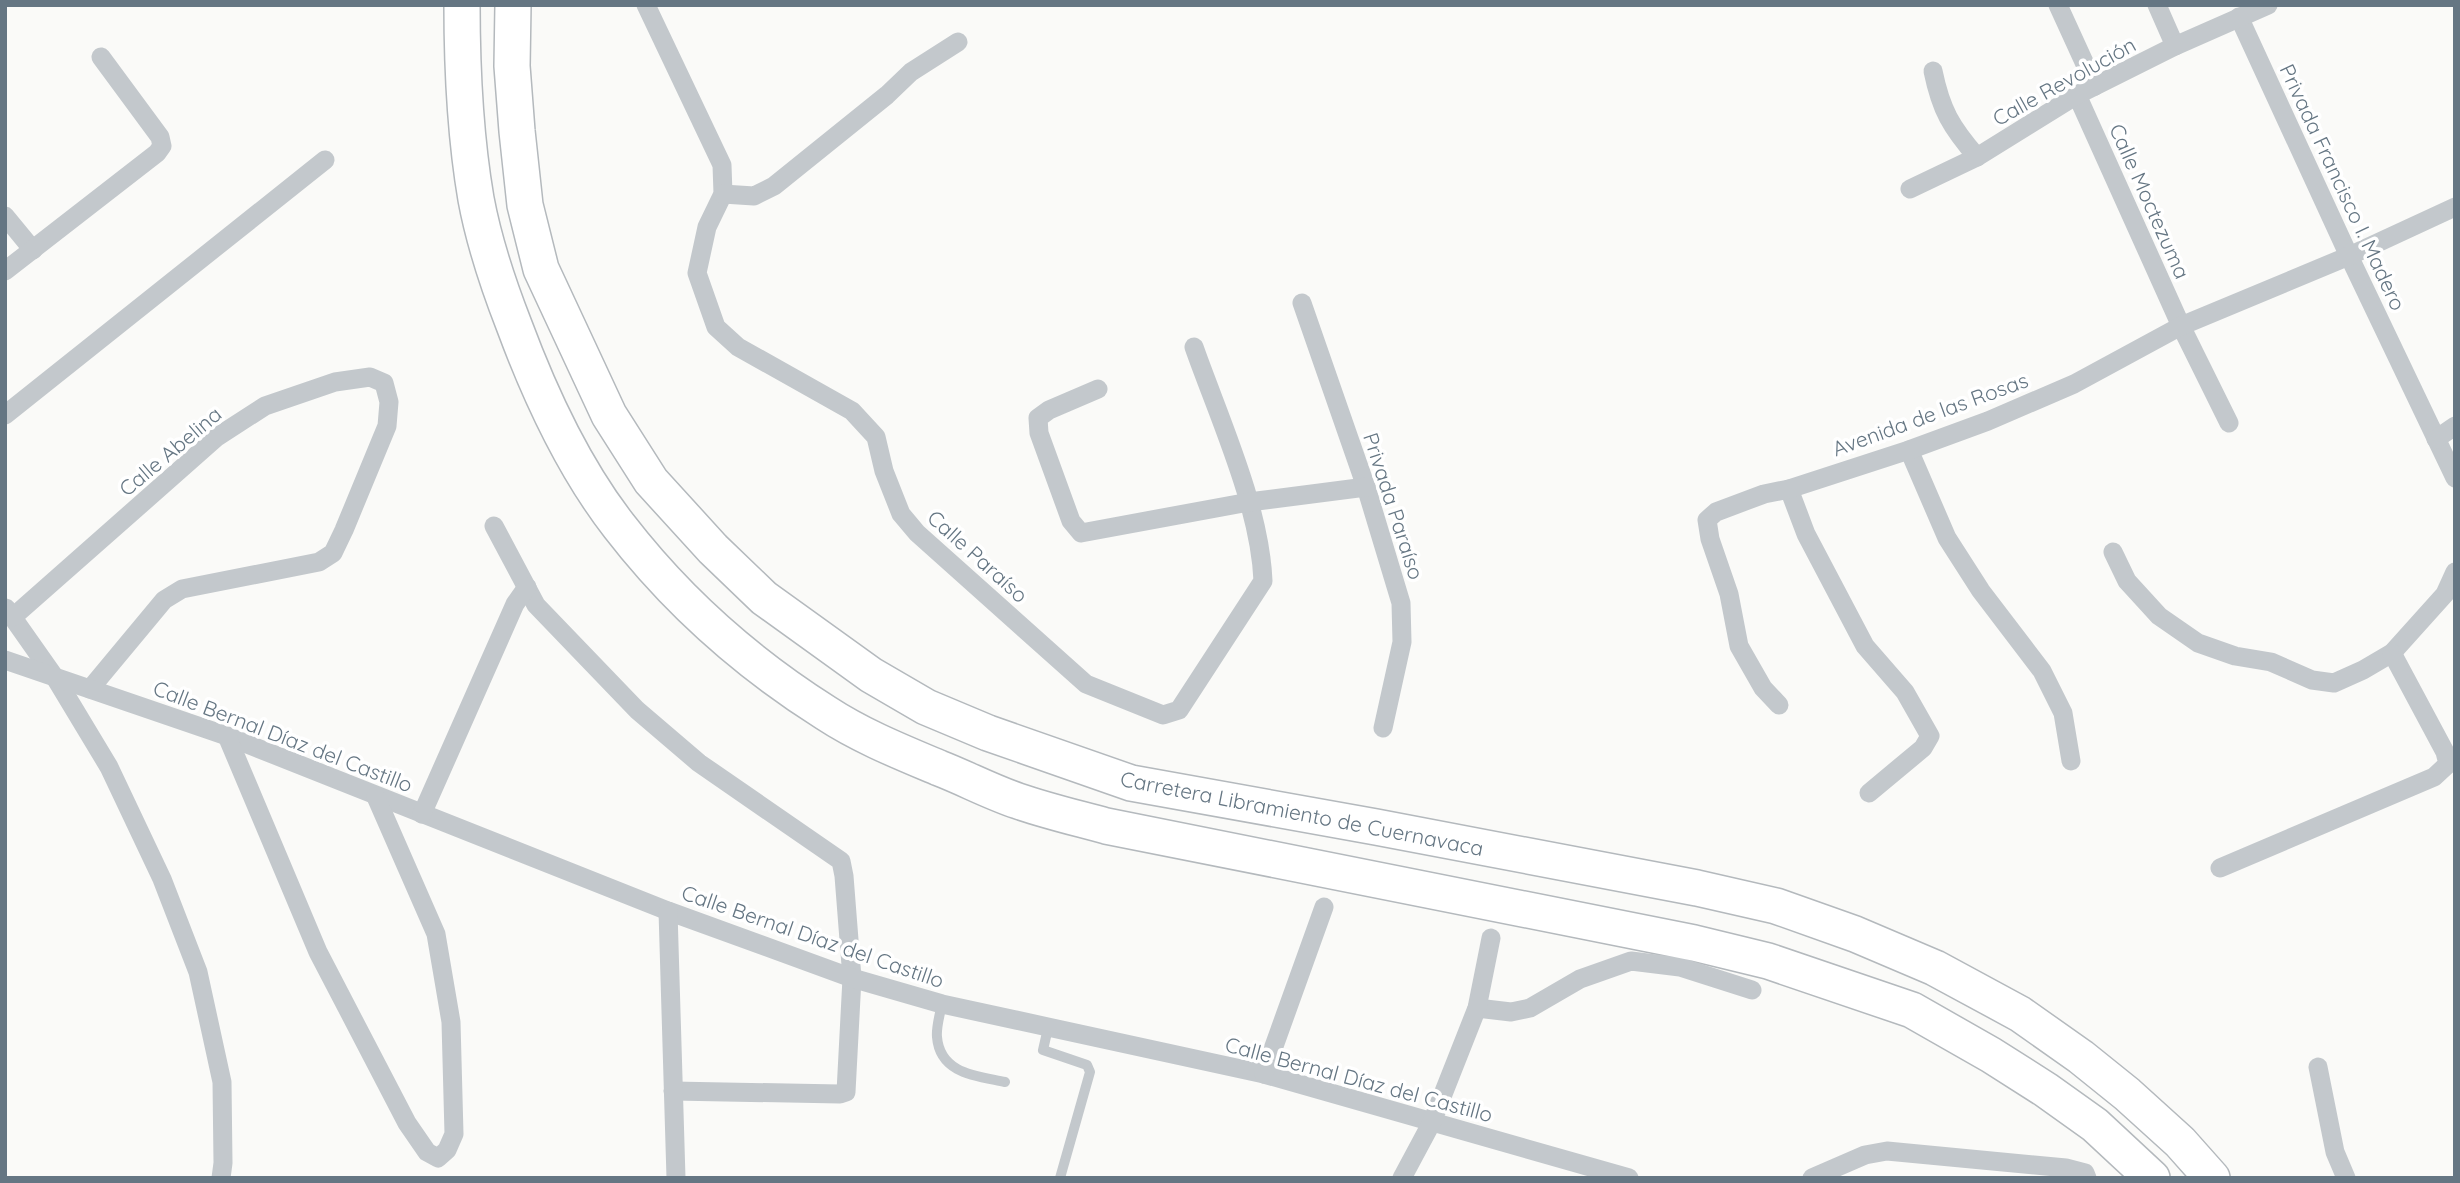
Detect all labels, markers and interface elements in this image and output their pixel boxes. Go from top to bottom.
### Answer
street label: Calle Revolución [1988,31,2140,131]
street label: Privada Francisco I. Madero [2274,60,2412,314]
street label: Calle Moctezuma [2104,119,2196,283]
street label: Avenida de las Rosas [1829,366,2031,462]
street label: Calle Abelina [113,401,227,501]
street label: Privada Paraíso [1358,429,1430,583]
street label: Calle Paraíso [922,504,1034,608]
street label: Calle Bernal Díaz del Castillo [150,674,416,798]
street label: Carretera Libramiento de Cuernavaca [1118,765,1486,861]
street label: Calle Bernal Díaz del Castillo [678,879,948,993]
street label: Calle Bernal Díaz del Castillo [1222,1031,1496,1127]

